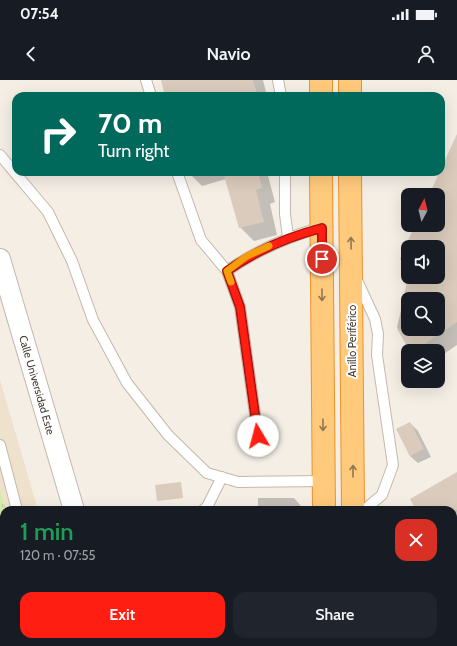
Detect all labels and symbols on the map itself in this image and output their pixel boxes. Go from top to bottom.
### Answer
north arrow [401,188,445,232]
one-way arrow [347,237,355,250]
pin [305,242,339,276]
one-way arrow [318,288,326,301]
street label: Anillo Periférico [345,305,359,377]
street label: Calle Universidad Este [16,334,58,437]
position arrow [237,415,279,457]
one-way arrow [319,418,327,431]
one-way arrow [349,465,357,478]

